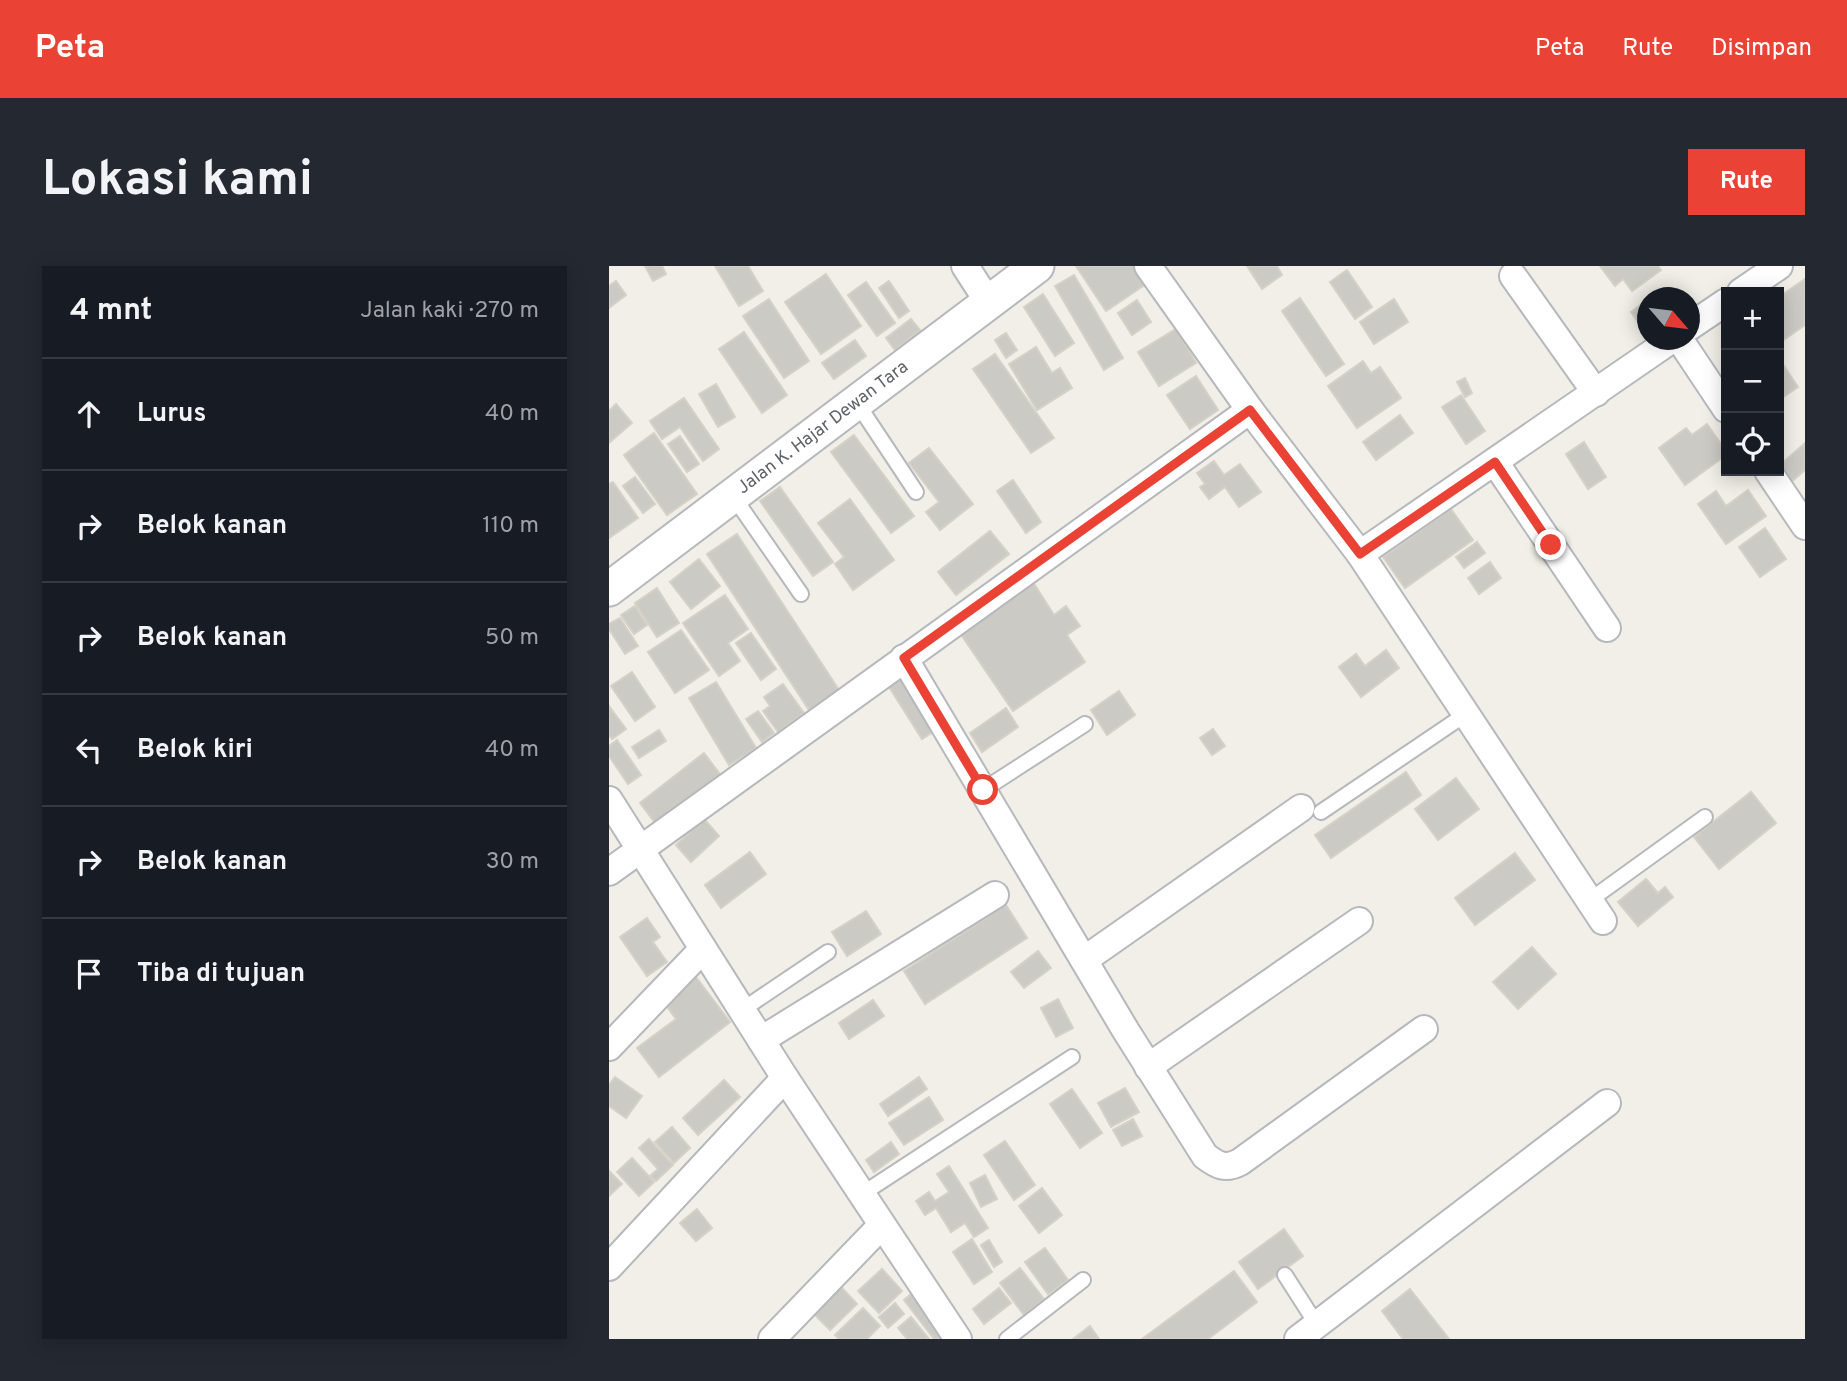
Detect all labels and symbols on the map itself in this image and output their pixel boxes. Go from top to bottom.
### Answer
north arrow [1637,287,1700,350]
street label: Jalan K. Hajar Dewan Tara [733,356,913,500]
route end [1535,529,1566,560]
route start [967,774,998,805]

